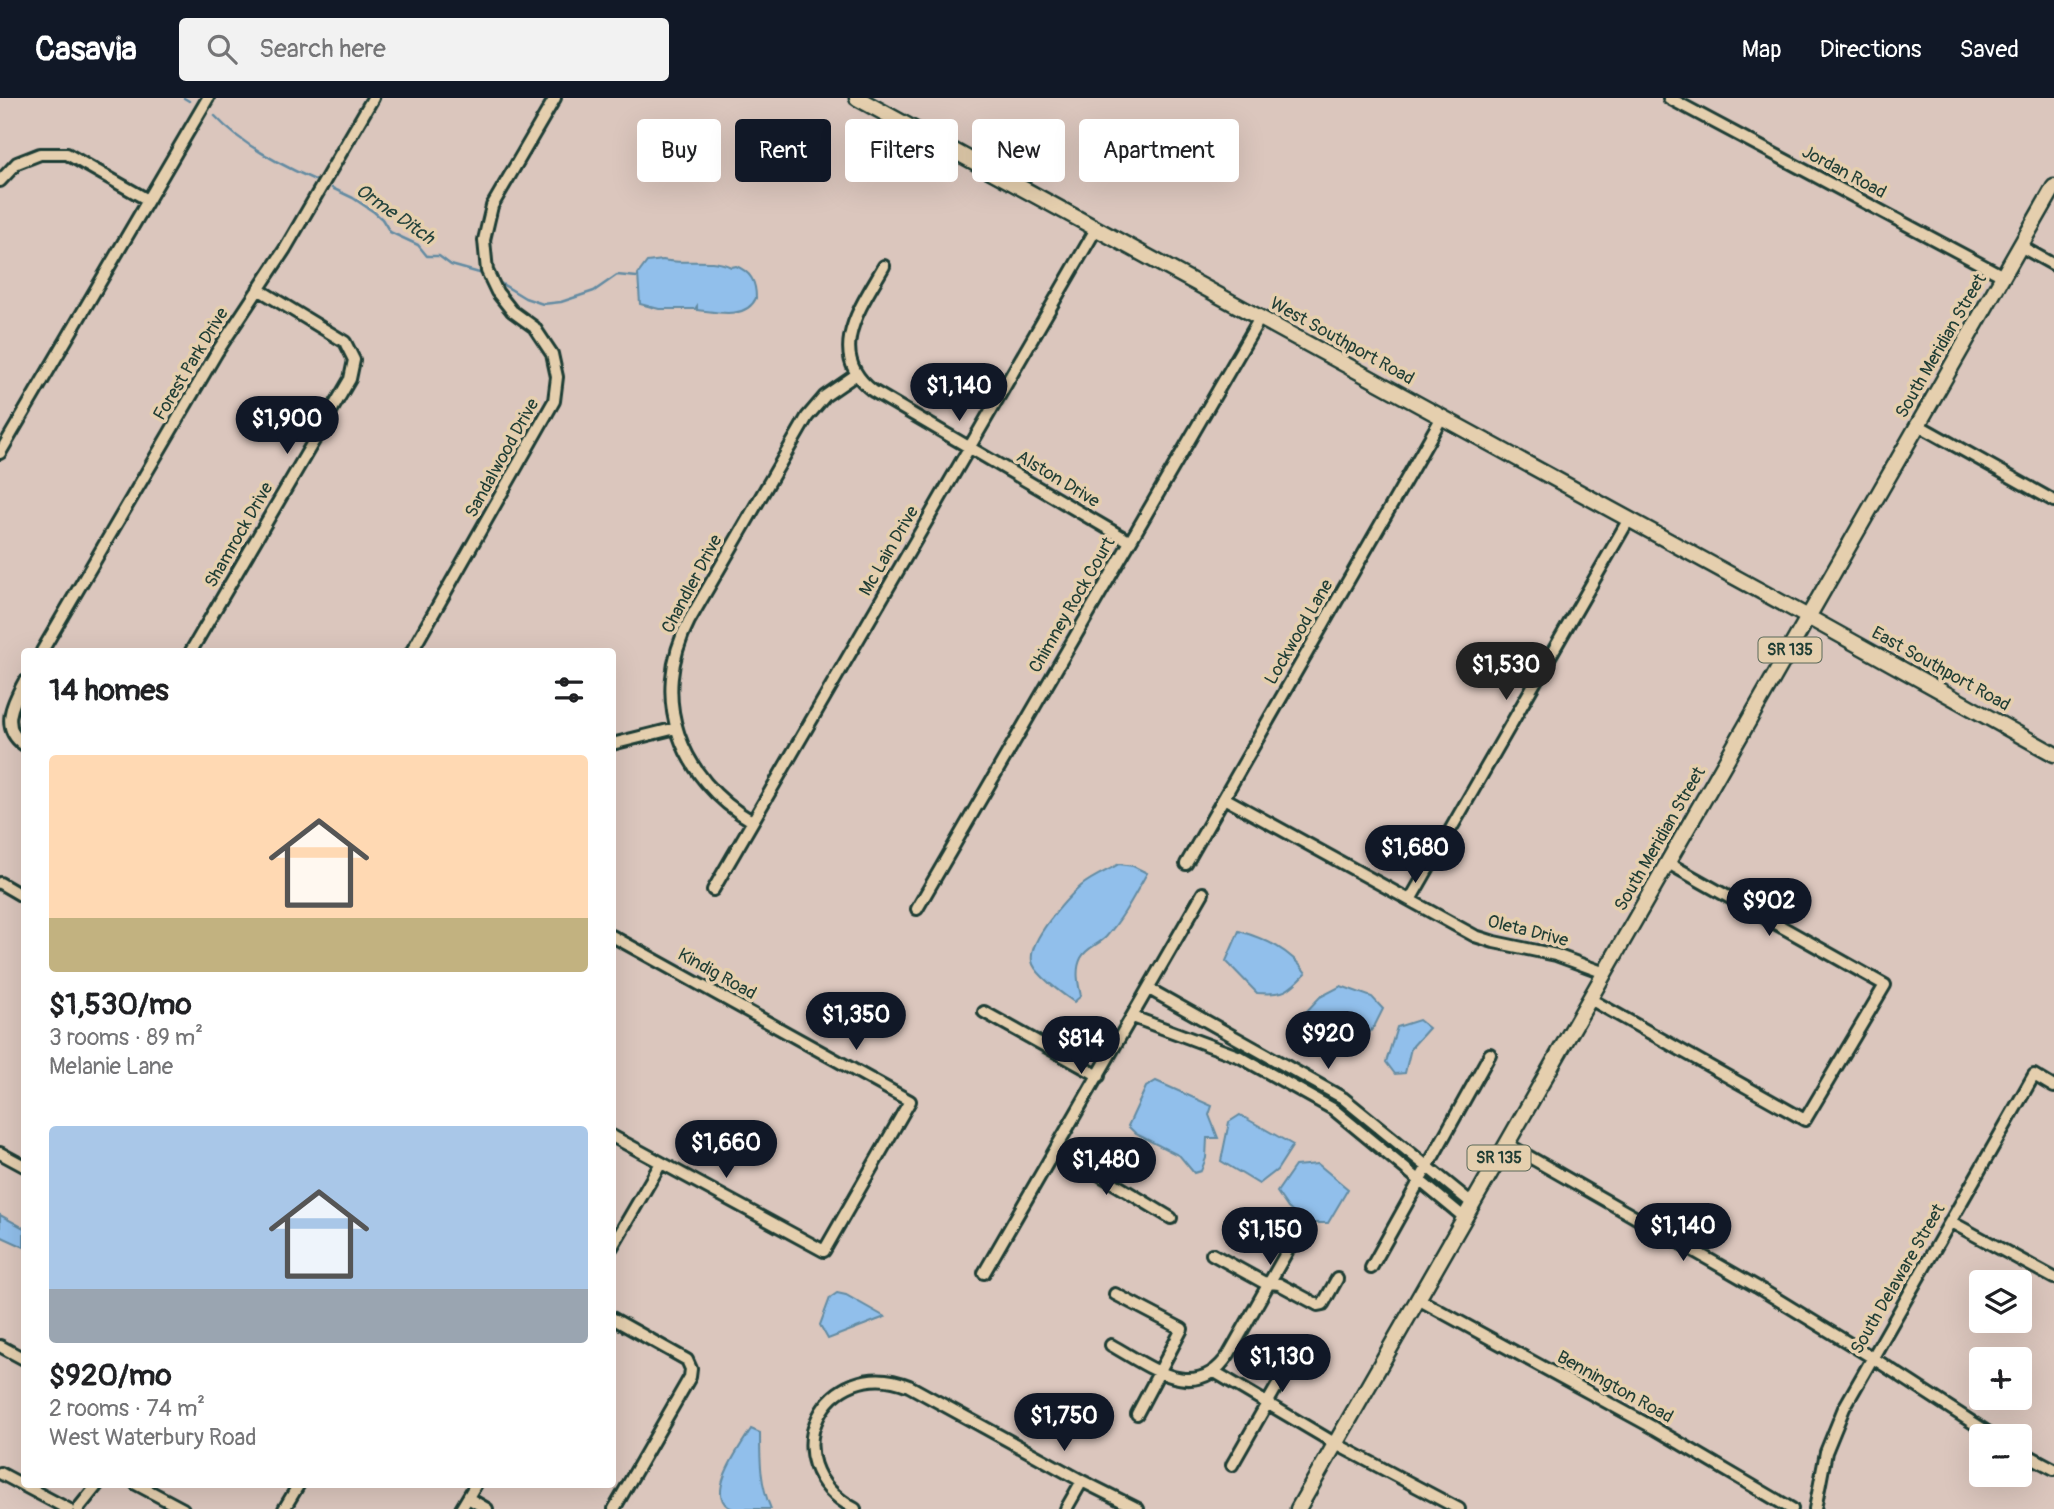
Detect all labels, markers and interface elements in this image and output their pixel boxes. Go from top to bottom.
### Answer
search box [179,18,669,81]
text: Casavia [35,29,137,70]
icon: search [203,30,241,68]
text: Search here [259,33,386,65]
text: Map [1742,35,1782,64]
text: Directions [1820,35,1921,64]
text: Saved [1959,35,2019,64]
chip: Buy [637,119,721,182]
chip: Rent [735,119,831,182]
chip: Filters [845,119,958,182]
chip: New [972,119,1065,182]
chip: Apartment [1079,119,1239,182]
street label: Jordan Road [1798,140,1890,204]
water label: Orme Ditch [351,178,440,250]
street label: South Meridian Street [1890,269,1992,422]
street label: West Southport Road [1266,292,1418,390]
street label: Forest Park Drive [148,303,234,425]
pin: $1,140 [902,364,1016,423]
text: $1,140 [926,371,992,400]
street label: Sandalwood Drive [460,394,544,522]
pin: $1,900 [230,396,344,456]
text: $1,900 [252,404,322,433]
street label: Alston Drive [1012,445,1104,513]
street label: Shamrock Drive [200,478,279,592]
street label: Mc Lain Drive [854,502,924,600]
street label: Chandler Drive [656,531,728,637]
street label: Chimney Rock Court [1024,532,1121,677]
street label: Lockwood Lane [1260,575,1338,689]
street label: East Southport Road [1868,621,2014,717]
road number: SR 135 [1758,638,1822,663]
pin: $1,530 [1449,642,1563,702]
text: $1,530 [1472,650,1540,679]
icon: filters [550,671,588,709]
text: 14 homes [49,672,169,709]
street label: South Meridian Street [1609,762,1711,915]
icon: home [256,800,382,926]
pin: $1,680 [1358,826,1472,885]
text: $1,680 [1381,833,1449,862]
pin: $902 [1728,878,1810,938]
text: $902 [1743,886,1795,915]
street label: Oleta Drive [1485,910,1571,952]
street label: Kindig Road [674,943,760,1005]
text: $1,530/mo [49,986,192,1023]
pin: $1,350 [799,992,913,1052]
text: $1,350 [822,1000,890,1029]
pin: $920 [1287,1012,1369,1071]
pin: $814 [1040,1016,1122,1076]
text: $920 [1302,1019,1354,1048]
text: 3 rooms · 89 m² [49,1023,203,1052]
text: $814 [1058,1024,1104,1053]
text: Melanie Lane [49,1052,173,1081]
pin: $1,660 [669,1121,783,1180]
text: $1,660 [691,1128,761,1157]
pin: $1,480 [1049,1138,1163,1197]
text: $1,480 [1072,1145,1140,1174]
road number: SR 135 [1468,1146,1530,1170]
icon: home [256,1171,382,1297]
street label: South Delaware Street [1846,1199,1951,1358]
pin: $1,140 [1626,1204,1740,1263]
pin: $1,150 [1213,1208,1327,1267]
text: $1,140 [1650,1211,1716,1240]
text: $1,150 [1238,1215,1302,1244]
map controls [1969,1270,2032,1487]
button: layers [1969,1270,2032,1333]
pin: $1,130 [1225,1334,1339,1394]
text: $1,130 [1250,1342,1314,1371]
street label: Bennington Road [1553,1346,1677,1428]
button: + [1969,1347,2032,1410]
text: $920/mo [49,1357,172,1394]
text: 2 rooms · 74 m² [49,1394,205,1423]
pin: $1,750 [1007,1394,1121,1453]
text: $1,750 [1030,1401,1098,1430]
text: West Waterbury Road [49,1423,257,1452]
button: − [1969,1424,2032,1487]

